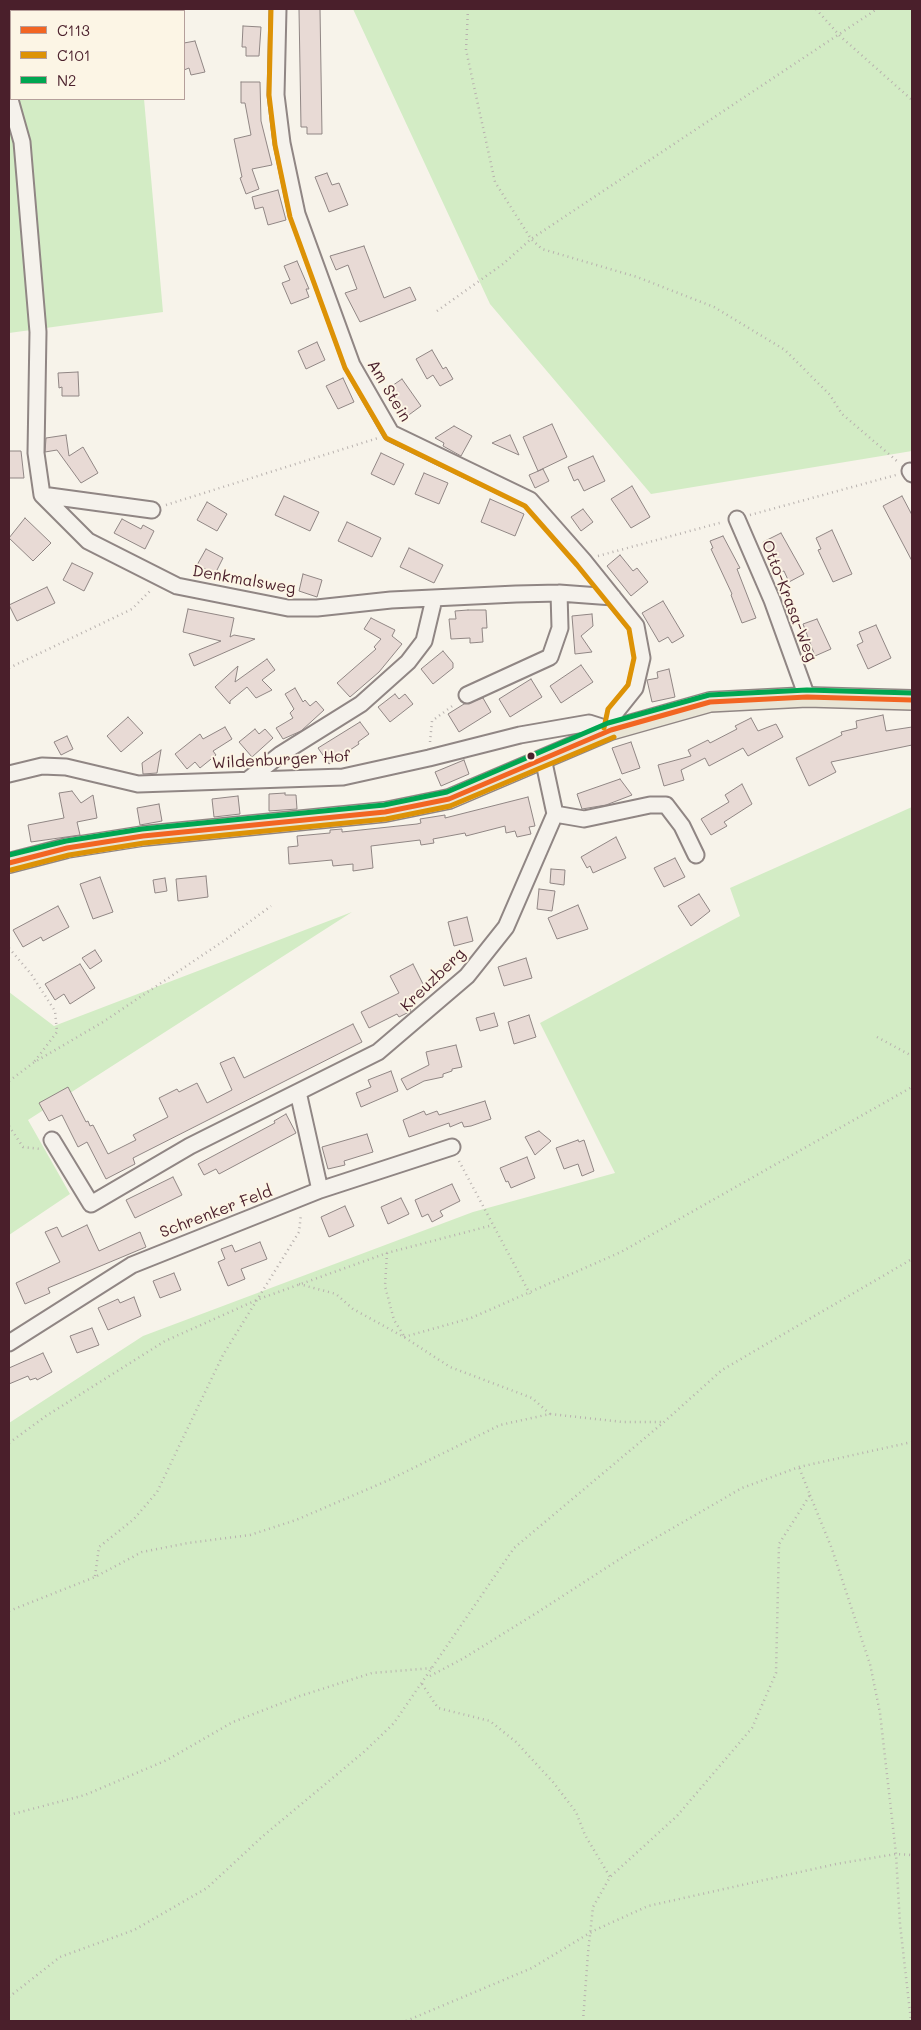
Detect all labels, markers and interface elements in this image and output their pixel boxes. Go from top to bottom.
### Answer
legend [10,10,185,100]
text: C113 [57,20,90,40]
text: C101 [57,45,90,65]
text: N2 [57,70,76,90]
street label: Am Stein [363,357,415,425]
street label: Otto-Krasa-Weg [757,538,821,664]
street label: Denkmalsweg [191,561,297,599]
street label: Wildenburger Hof [211,747,351,773]
unlabelled marker [526,751,536,761]
street label: Kreuzberg [397,944,469,1016]
street label: Schrenker Feld [157,1182,275,1242]

